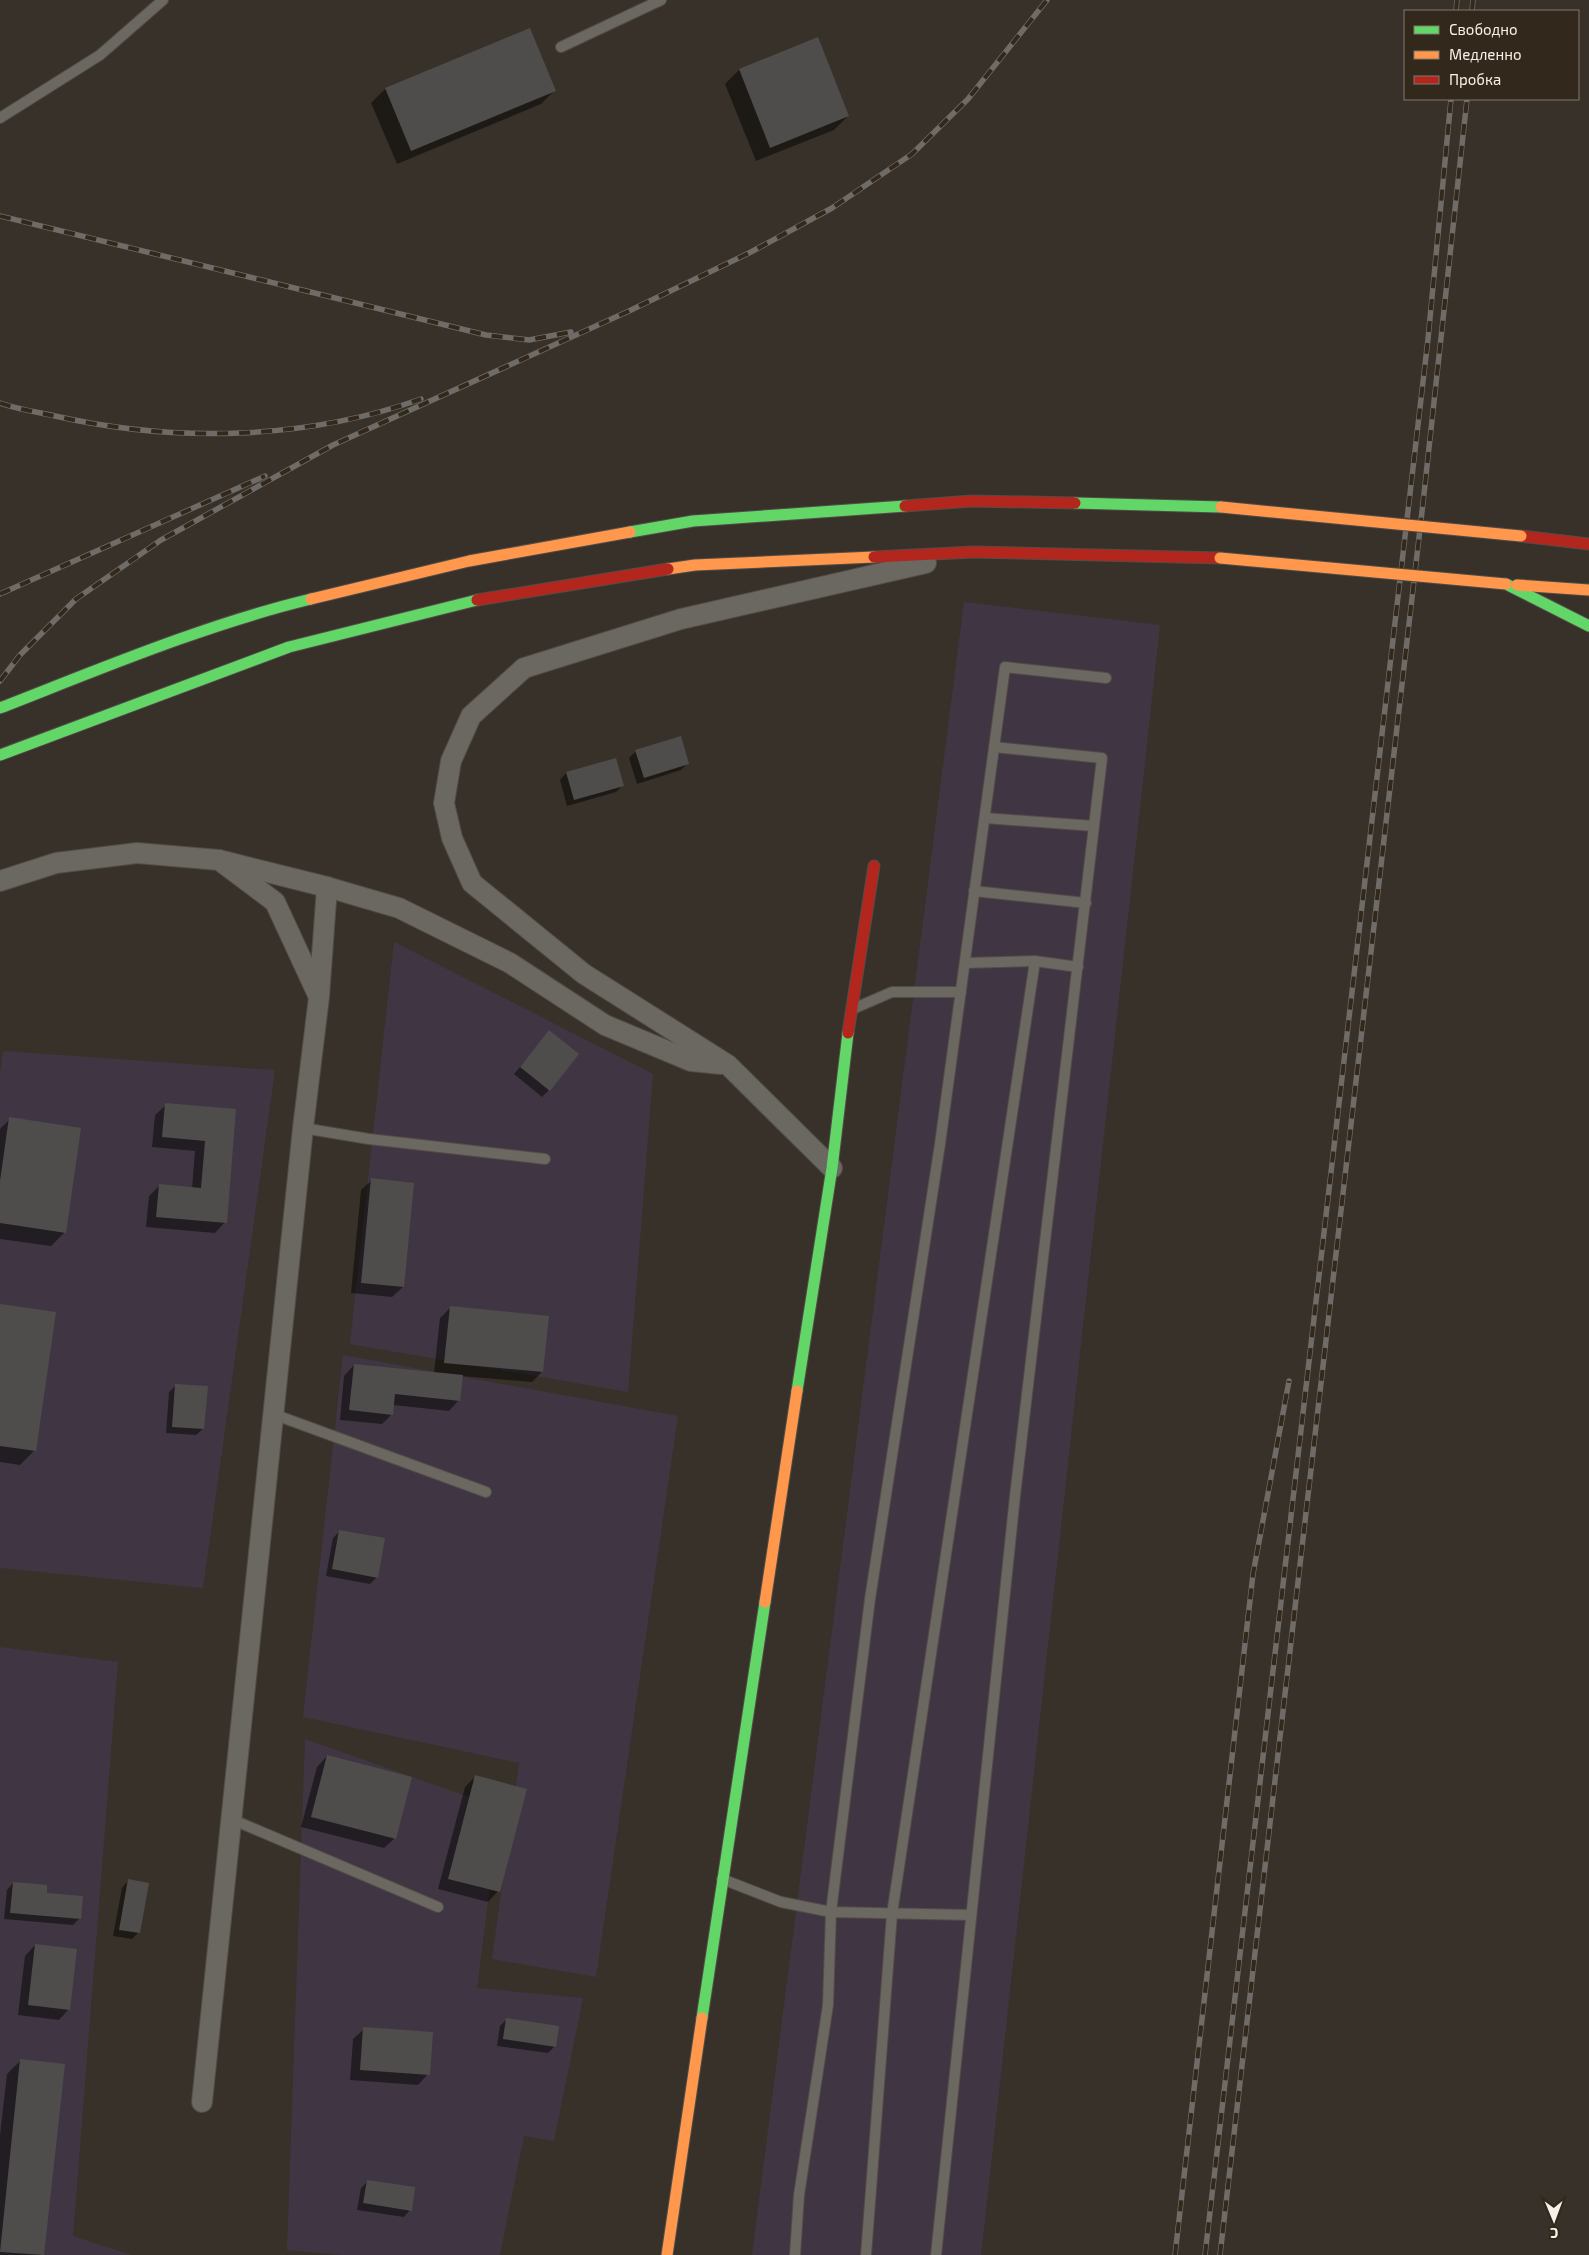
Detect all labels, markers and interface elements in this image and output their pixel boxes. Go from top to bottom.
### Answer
legend [1404,10,1579,100]
text: Свободно [1449,20,1518,38]
text: Медленно [1449,45,1522,63]
text: Пробка [1449,70,1501,88]
north arrow [1529,2195,1579,2245]
text: С [1550,2225,1559,2242]

